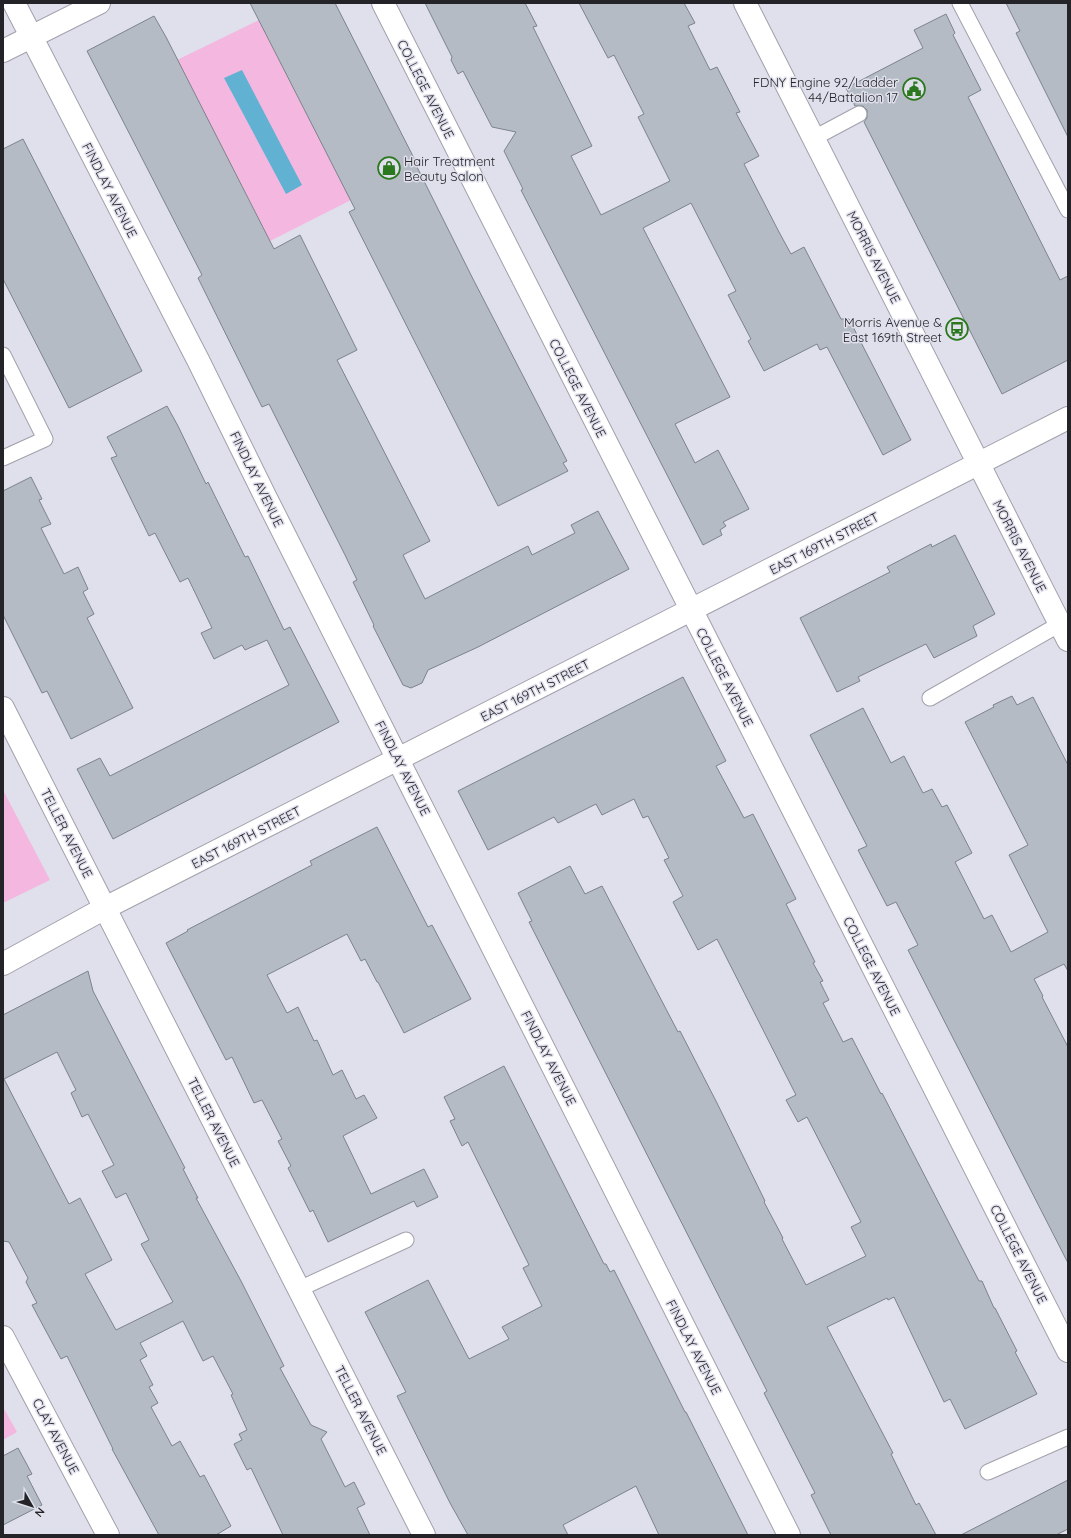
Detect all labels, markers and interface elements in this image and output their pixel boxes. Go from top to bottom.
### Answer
street label: COLLEGE AVENUE [394,37,458,141]
place label: FDNY Engine 92/Ladder 44/Battalion 17 [753,74,898,105]
public building icon: FDNY Engine 92/Ladder 44/Battalion 17 [901,76,927,102]
street label: FINDLAY AVENUE [79,140,141,240]
place label: Hair Treatment Beauty Salon [404,153,495,184]
shop icon: Hair Treatment Beauty Salon [376,155,402,181]
street label: MORRIS AVENUE [844,208,904,306]
place label: Morris Avenue & East 169th Street [843,314,942,345]
bus stop icon: Morris Avenue & East 169th Street [944,316,970,342]
street label: COLLEGE AVENUE [546,336,610,440]
street label: FINDLAY AVENUE [227,429,287,529]
street label: MORRIS AVENUE [990,497,1050,595]
street label: EAST 169TH STREET [767,508,882,578]
street label: COLLEGE AVENUE [693,625,757,729]
street label: EAST 169TH STREET [478,655,593,725]
street label: FINDLAY AVENUE [372,718,434,818]
street label: TELLER AVENUE [38,786,96,880]
street label: EAST 169TH STREET [189,802,304,872]
street label: COLLEGE AVENUE [840,914,904,1018]
street label: FINDLAY AVENUE [518,1008,580,1108]
street label: TELLER AVENUE [185,1075,243,1169]
street label: COLLEGE AVENUE [987,1202,1051,1306]
street label: FINDLAY AVENUE [663,1297,725,1397]
street label: TELLER AVENUE [332,1363,390,1457]
street label: CLAY AVENUE [29,1395,83,1477]
north arrow [12,1486,52,1526]
text: N [32,1505,48,1520]

